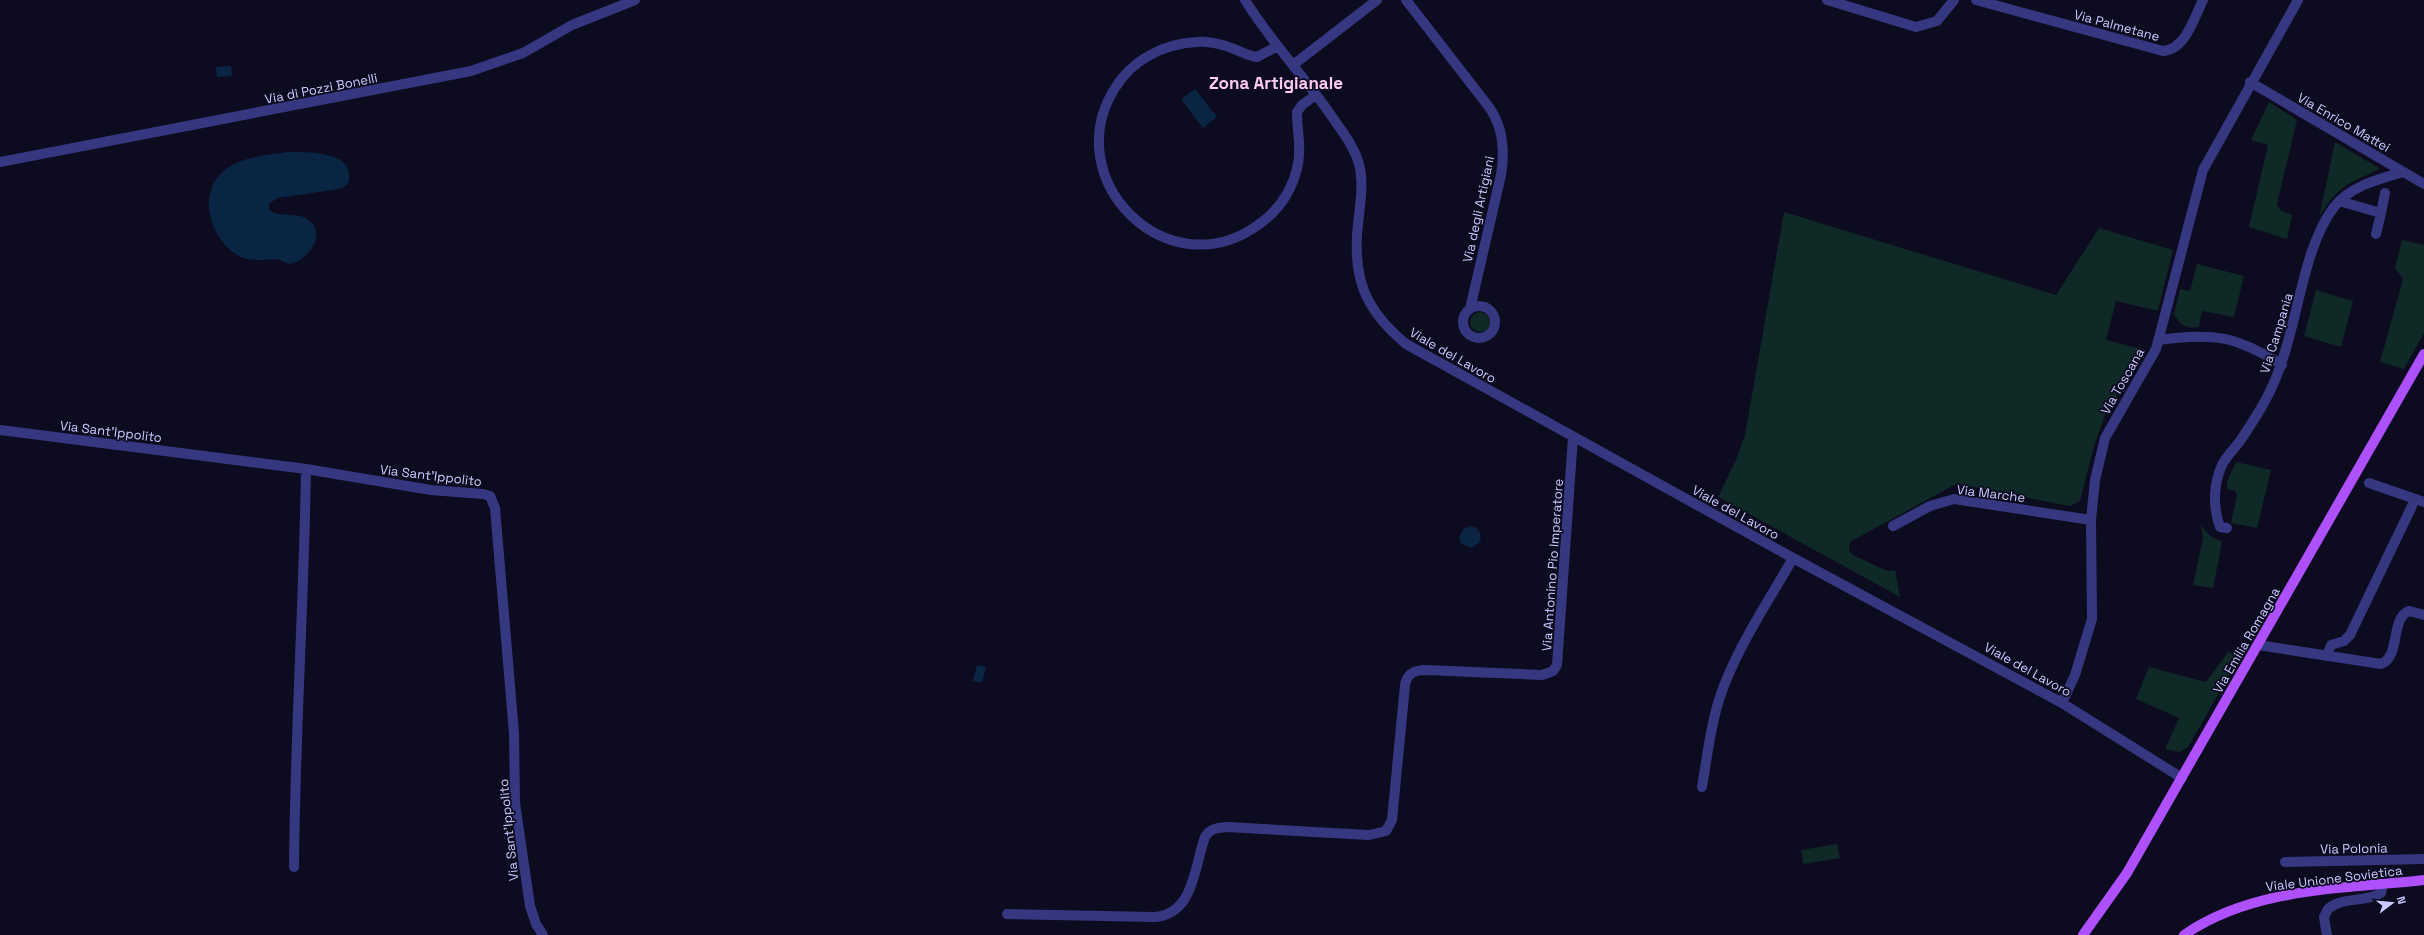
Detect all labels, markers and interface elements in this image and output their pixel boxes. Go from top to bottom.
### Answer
street label: Via Palmetane [2072,6,2162,45]
street label: Via di Pozzi Bonelli [263,69,379,108]
district label: Zona Artigianale [1209,72,1343,94]
street label: Via Enrico Mattei [2294,89,2393,156]
street label: Via degli Artigiani [1459,154,1498,264]
street label: Via Campania [2256,290,2297,376]
street label: Viale del Lavoro [1406,324,1499,387]
street label: Via Toscana [2097,345,2148,417]
street label: Via Sant'Ippolito [59,417,163,446]
street label: Via Sant'Ippolito [379,461,483,490]
street label: Via Antonino Pio Imperatore [1538,478,1567,652]
street label: Viale del Lavoro [1689,481,1782,543]
street label: Via Marche [1956,481,2026,506]
street label: Via Emilia Romagna [2209,584,2284,696]
street label: Viale del Lavoro [1981,638,2074,700]
street label: Via Sant'Ippolito [495,778,522,882]
street label: Via Polonia [2320,839,2388,858]
street label: Viale Unione Sovietica [2265,862,2404,895]
north arrow [2372,883,2412,923]
text: N [2394,895,2409,906]

